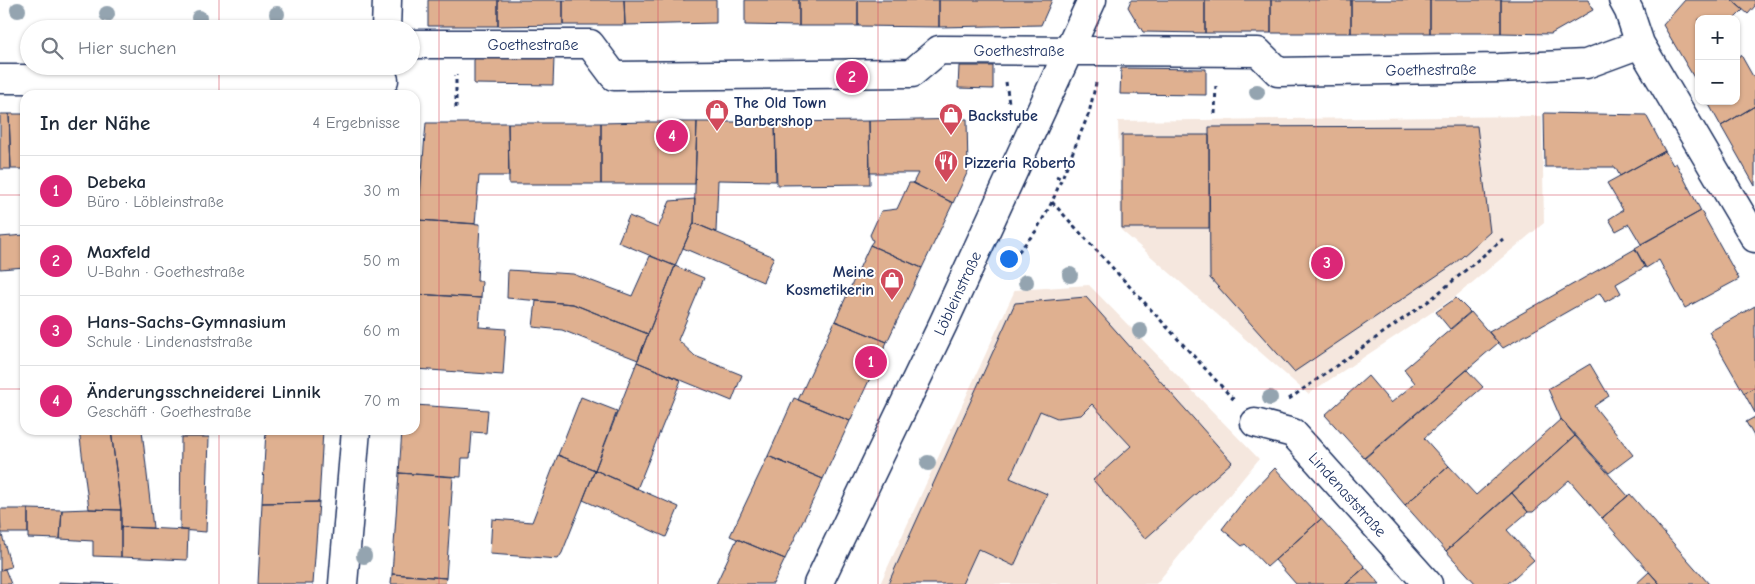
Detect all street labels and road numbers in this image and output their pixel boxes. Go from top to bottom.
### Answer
street label: Goethestraße [487,36,579,54]
street label: Goethestraße [973,42,1065,60]
street label: Goethestraße [1385,60,1477,80]
street label: Löbleinstraße [931,249,985,338]
street label: Lindenaststraße [1305,449,1390,541]

